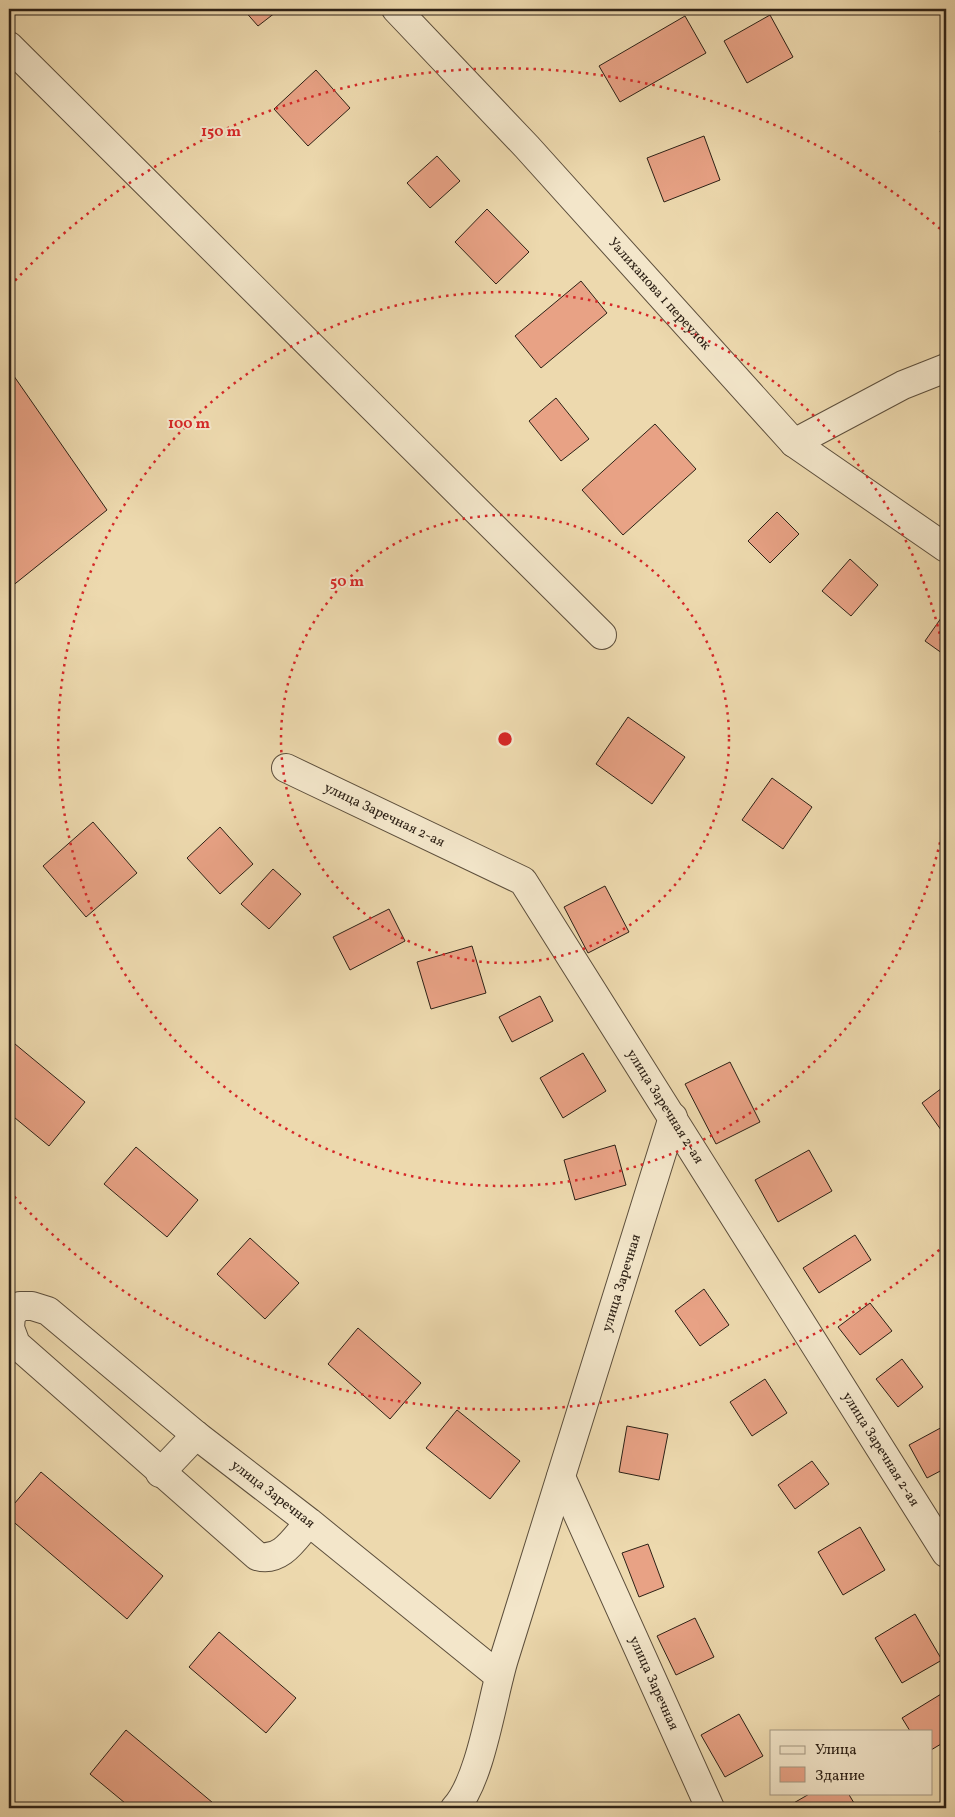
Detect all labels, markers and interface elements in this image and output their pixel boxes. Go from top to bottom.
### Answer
text: 150 m [201,122,241,143]
street label: Уалиханова 1 переулок [604,233,716,355]
text: 100 m [168,414,211,435]
text: 50 m [330,572,364,593]
centre of rings [496,730,514,748]
street label: улица Заречная 2-ая [321,778,448,852]
street label: улица Заречная 2-ая [622,1046,708,1167]
street label: улица Заречная [597,1232,646,1334]
street label: улица Заречная 2-ая [838,1388,924,1510]
street label: улица Заречная [227,1456,319,1533]
street label: улица Заречная [624,1633,683,1733]
legend [770,1730,932,1794]
text: Улица [815,1740,857,1761]
text: Здание [815,1766,865,1787]

